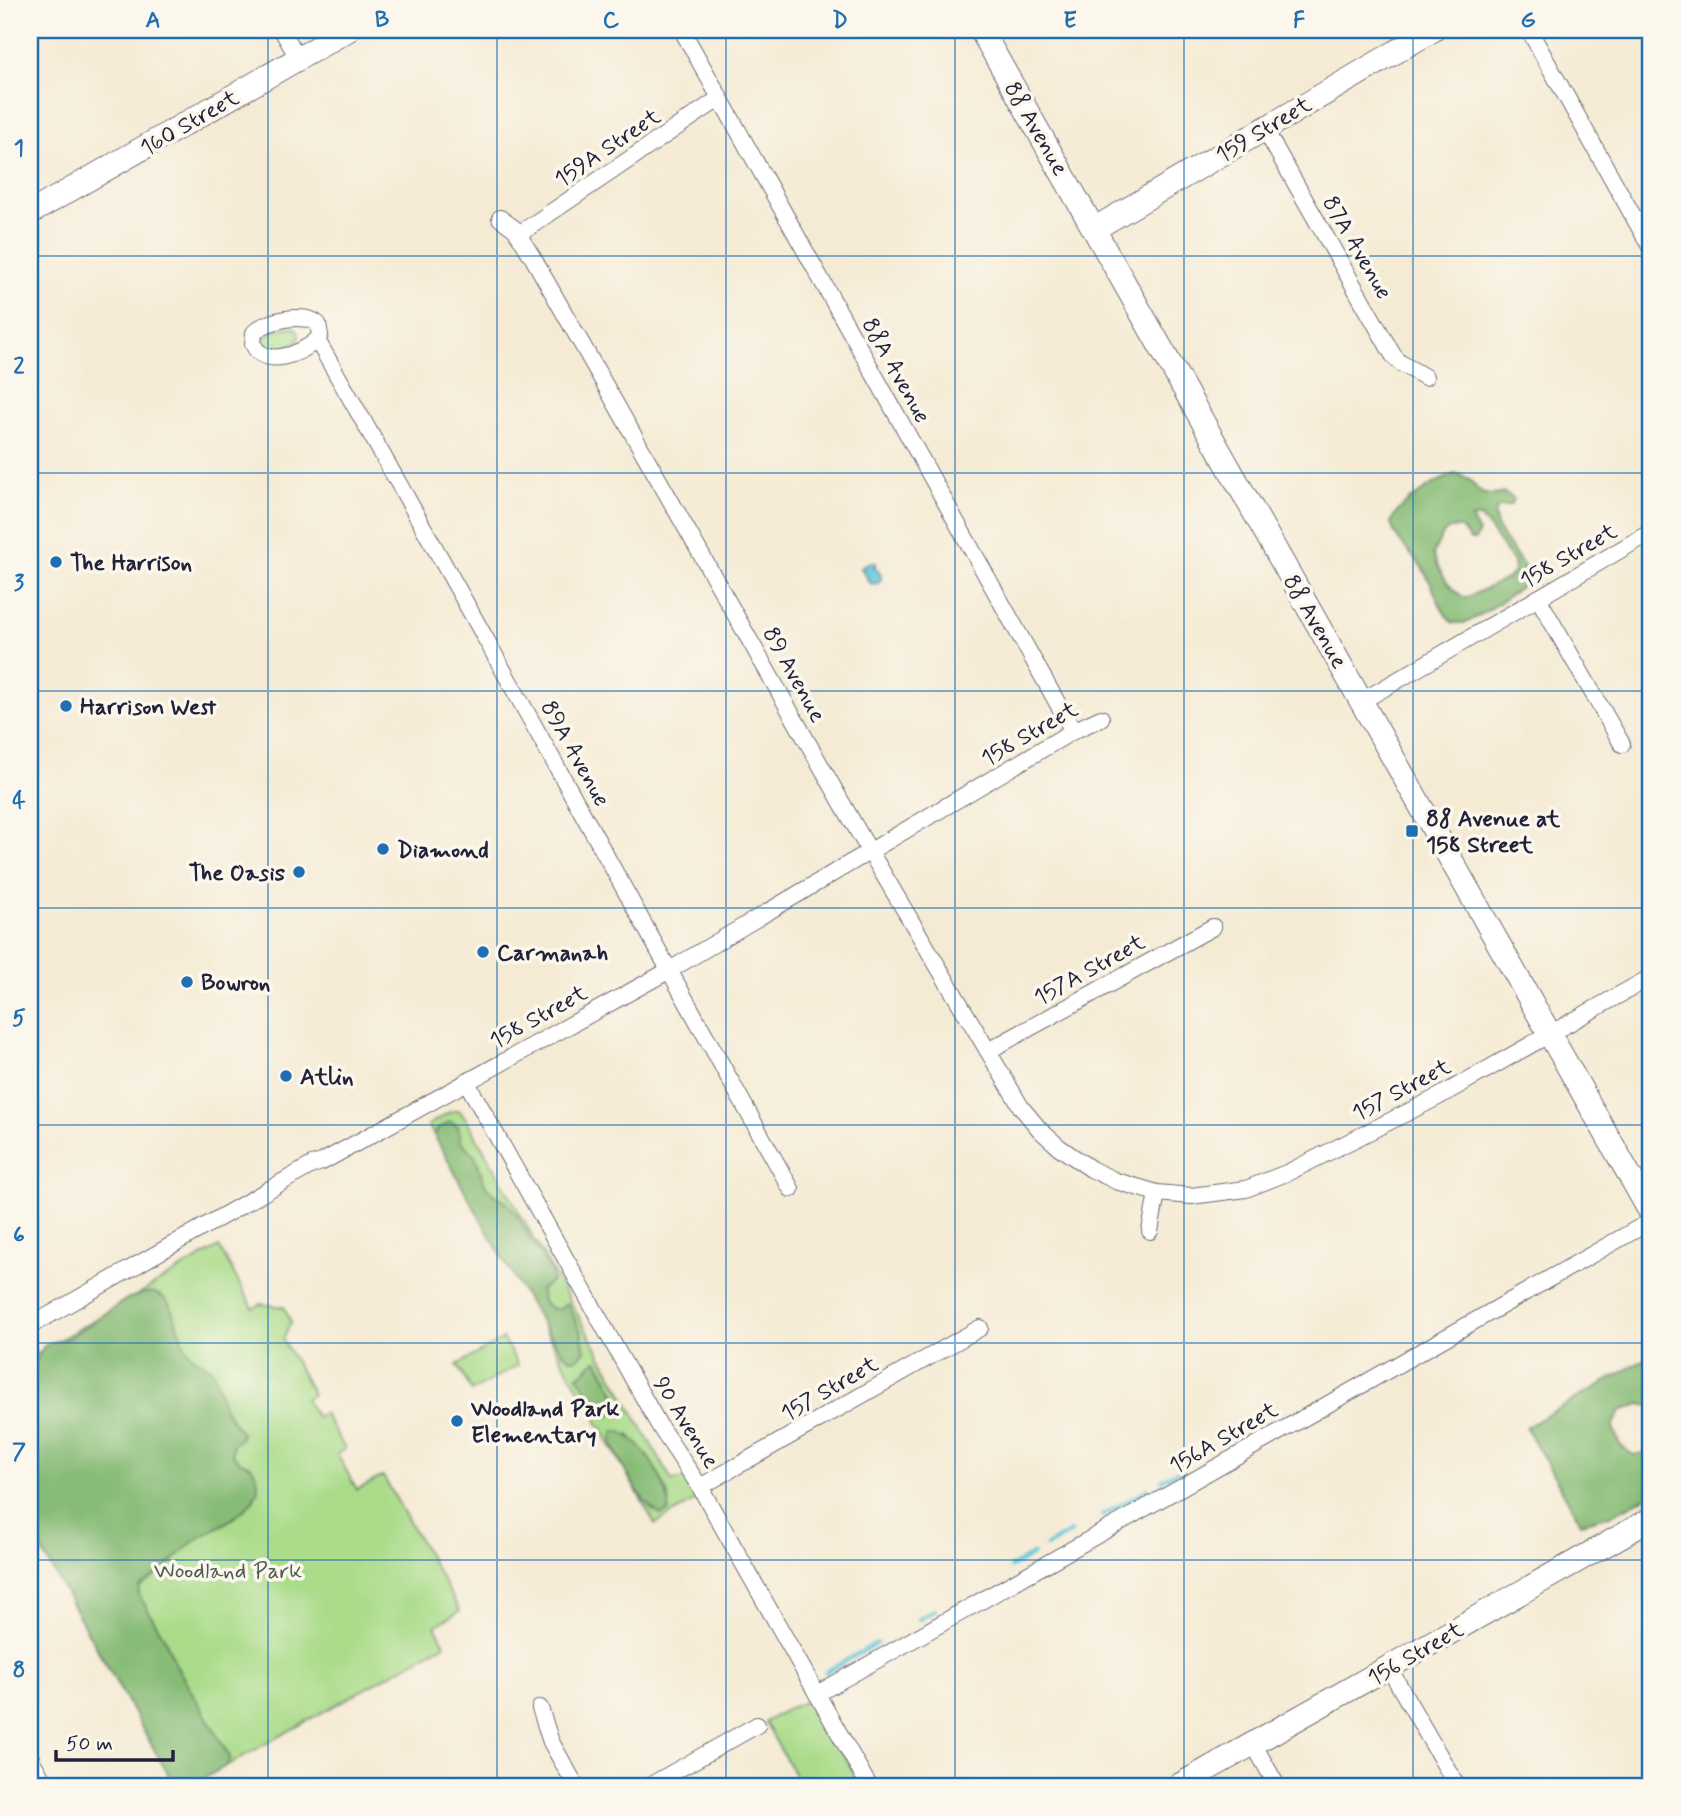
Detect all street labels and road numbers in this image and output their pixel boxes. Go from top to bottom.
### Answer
street label: 88 Avenue [996,77,1074,181]
street label: 160 Street [135,83,245,164]
street label: 159 Street [1211,90,1318,171]
street label: 159A Street [549,102,667,195]
street label: 87A Avenue [1315,191,1398,305]
street label: 88A Avenue [854,313,937,429]
street label: 158 Street [1515,517,1623,596]
street label: 88 Avenue [1275,570,1353,674]
street label: 89 Avenue [755,622,832,728]
street label: 89A Avenue [533,695,616,812]
street label: 158 Street [976,695,1084,774]
street label: 157A Street [1029,928,1151,1014]
street label: 158 Street [485,978,593,1057]
street label: 157 Street [1347,1052,1457,1129]
street label: 157 Street [776,1350,884,1430]
street label: 90 Avenue [645,1372,725,1475]
street label: 156A Street [1164,1395,1284,1482]
street label: 156 Street [1363,1615,1470,1694]

